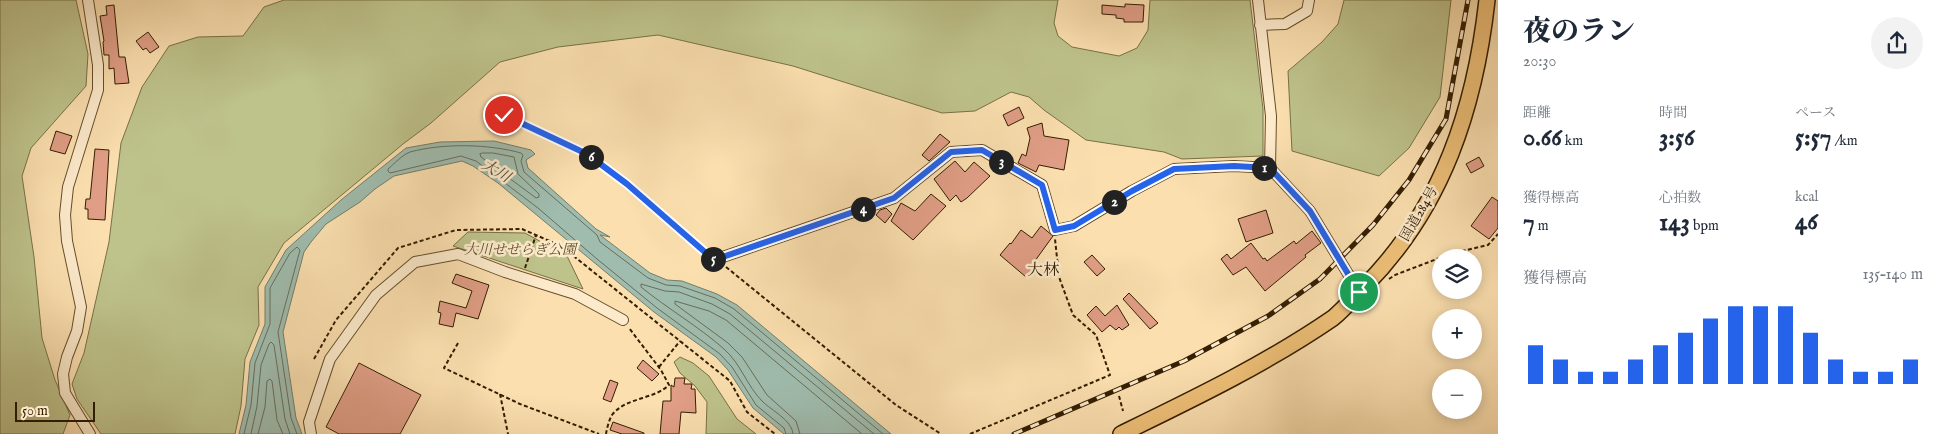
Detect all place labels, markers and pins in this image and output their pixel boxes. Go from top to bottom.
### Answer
pin [483,94,525,136]
pin: 6 [578,144,604,170]
pin: 3 [988,150,1014,174]
pin: 1 [1252,156,1276,180]
pin: 2 [1102,190,1126,214]
pin: 4 [850,196,876,222]
pin: 5 [700,246,726,272]
pin [1338,271,1380,313]

